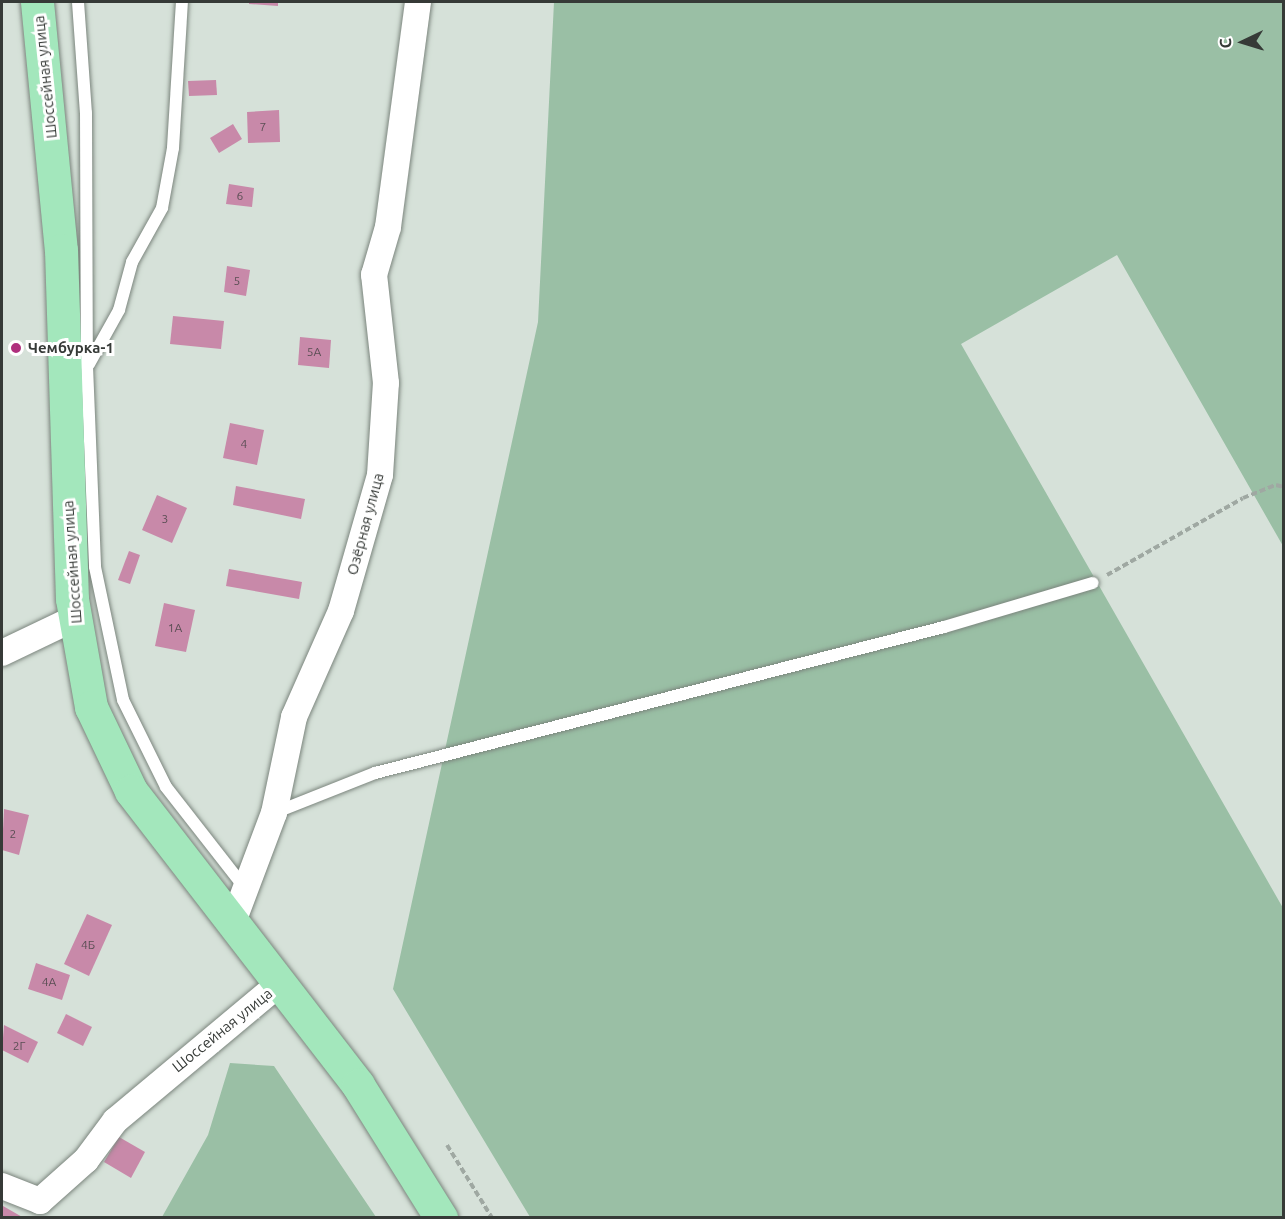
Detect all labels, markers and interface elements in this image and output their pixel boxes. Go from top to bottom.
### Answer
north arrow [1213,12,1273,72]
street label: Шоссейная улица [30,15,60,139]
text: С [1216,38,1234,49]
house number: 7 [260,120,266,134]
house number: 6 [237,189,243,203]
house number: 5 [234,274,240,288]
place label: Чембурка-1 [28,339,114,357]
marker: Чембурка-1 [9,341,23,355]
house number: 5А [307,345,321,359]
house number: 4 [241,437,247,451]
street label: Озёрная улица [343,471,387,577]
street label: Шоссейная улица [59,500,85,624]
house number: 3 [162,512,168,526]
house number: 1А [168,621,182,635]
house number: 2 [10,827,16,841]
house number: 4Б [81,938,95,952]
house number: 4А [42,975,56,989]
street label: Шоссейная улица [168,984,276,1076]
house number: 2Г [13,1039,25,1053]

